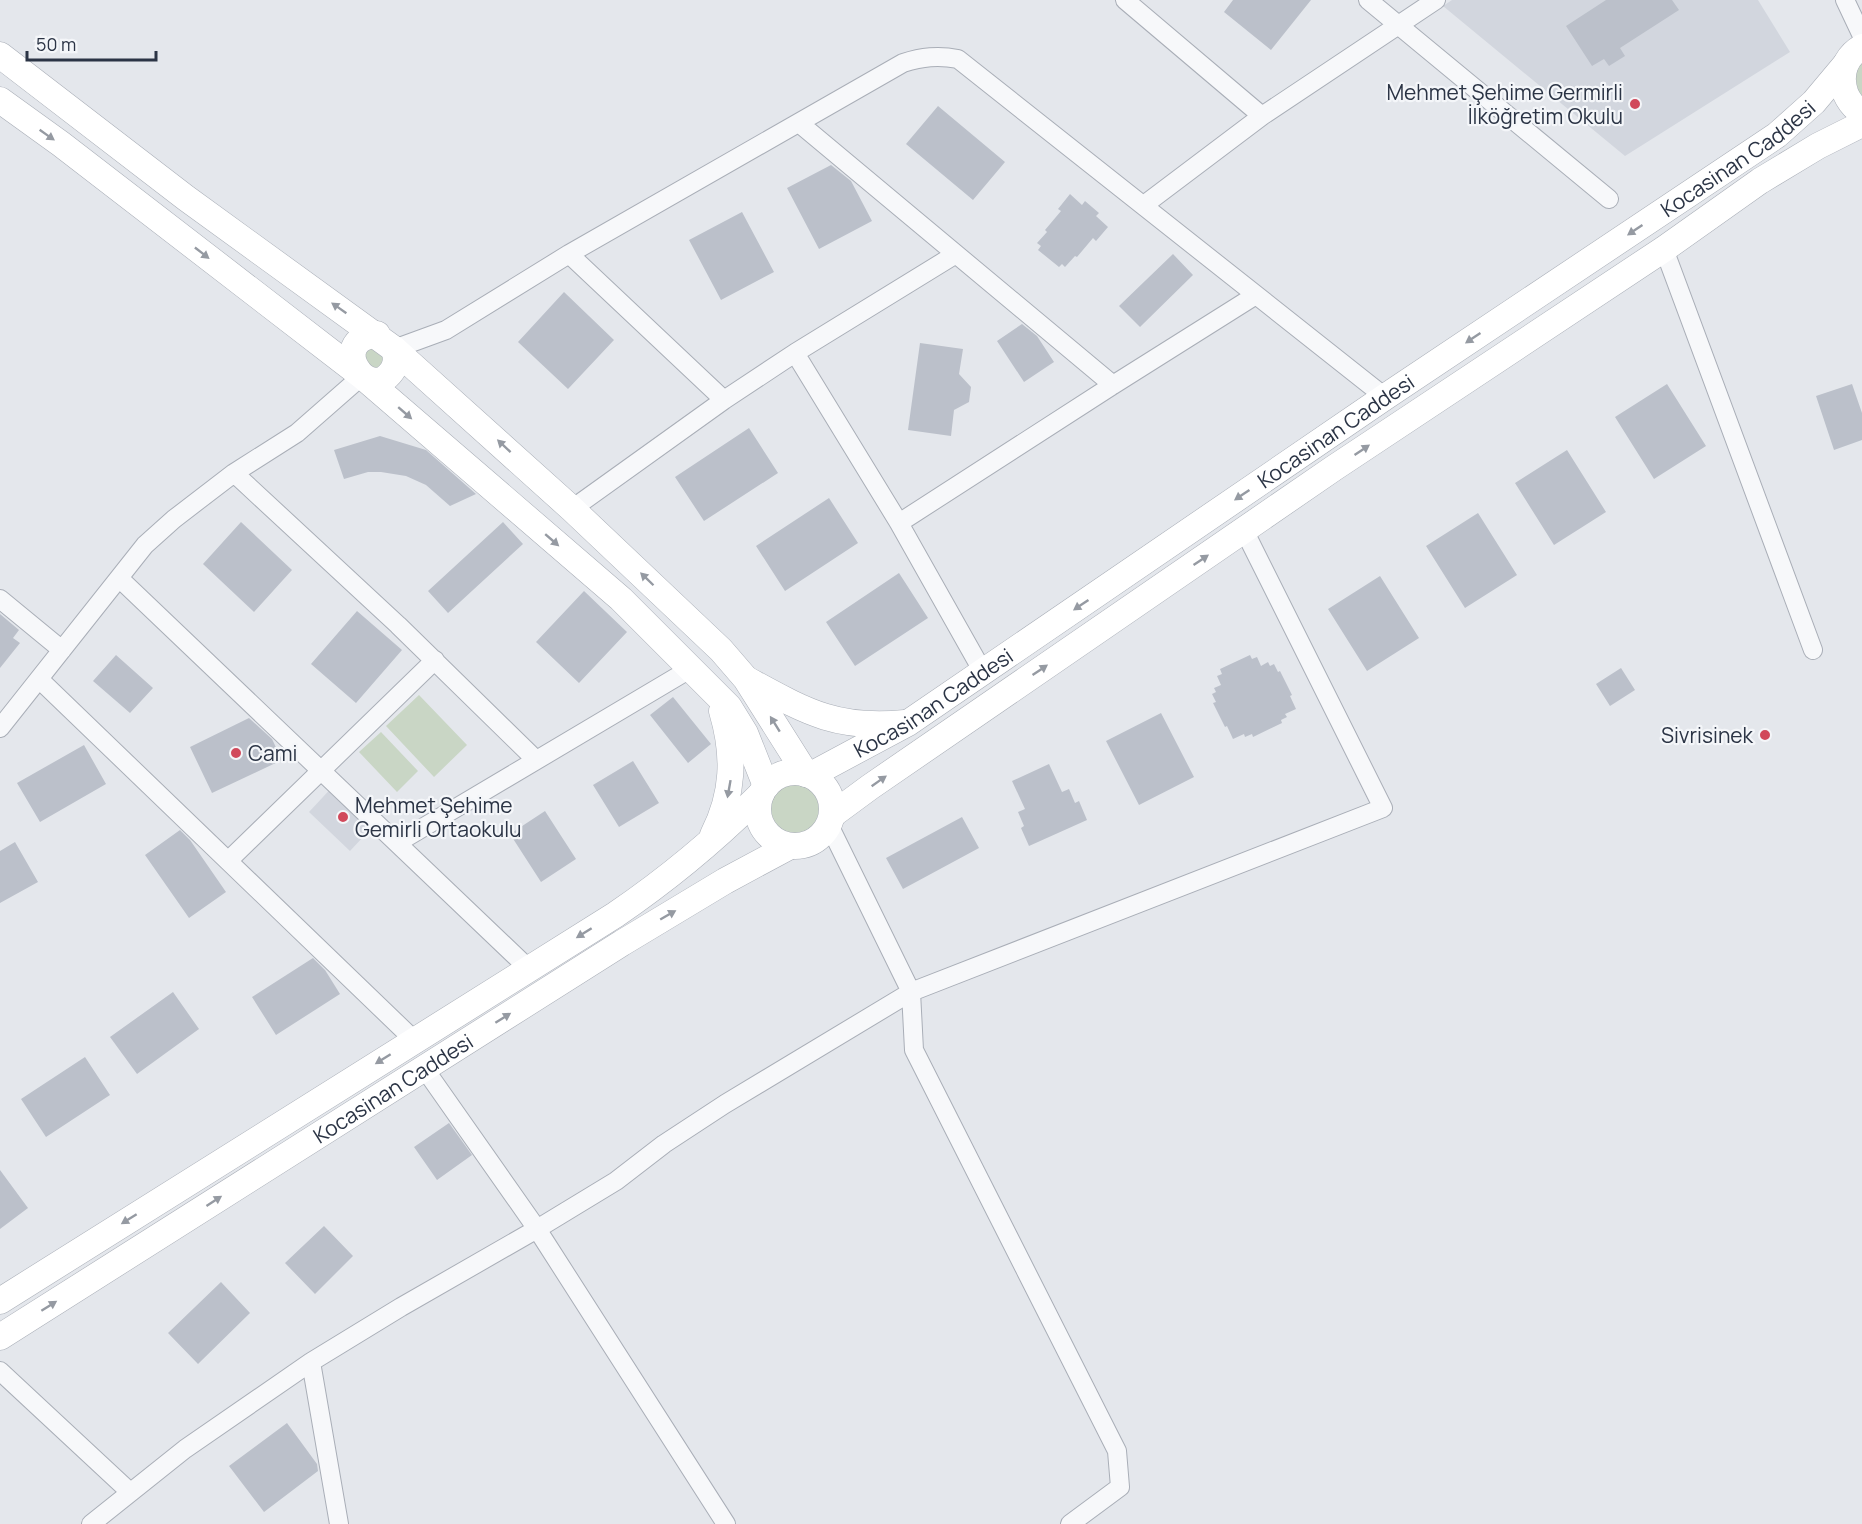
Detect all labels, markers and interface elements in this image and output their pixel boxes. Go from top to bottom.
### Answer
scale bar [27,24,156,62]
text: 50 m [36,32,76,56]
place label: Mehmet Şehime Germirli İlköğretim Okulu [1386,78,1623,130]
street label: Kocasinan Caddesi [1655,94,1821,223]
marker: Mehmet Şehime Germirli İlköğretim Okulu [1628,97,1642,111]
one-way arrow [39,129,55,141]
one-way arrow [1627,224,1643,235]
one-way arrow [194,247,210,259]
one-way arrow [331,302,347,314]
one-way arrow [1465,332,1481,343]
street label: Kocasinan Caddesi [1252,368,1419,494]
one-way arrow [397,406,412,419]
one-way arrow [497,440,512,453]
one-way arrow [1353,444,1369,456]
one-way arrow [1235,489,1251,501]
one-way arrow [544,533,559,546]
one-way arrow [1192,554,1208,566]
one-way arrow [639,572,654,586]
one-way arrow [1074,599,1090,611]
street label: Kocasinan Caddesi [849,642,1018,764]
one-way arrow [1031,664,1047,676]
one-way arrow [769,717,781,733]
place label: Sivrisinek [1661,721,1754,749]
marker: Sivrisinek [1758,728,1772,742]
place label: Cami [248,739,297,767]
marker: Cami [229,746,243,760]
one-way arrow [871,776,887,787]
one-way arrow [724,780,733,799]
place label: Mehmet Şehime Gemirli Ortaokulu [355,791,522,843]
marker: Mehmet Şehime Gemirli Ortaokulu [336,810,350,824]
one-way arrow [660,909,676,920]
one-way arrow [576,928,592,939]
one-way arrow [495,1013,511,1024]
street label: Kocasinan Caddesi [308,1027,478,1149]
one-way arrow [375,1054,391,1065]
one-way arrow [206,1196,222,1207]
one-way arrow [121,1213,137,1224]
one-way arrow [41,1300,58,1311]

